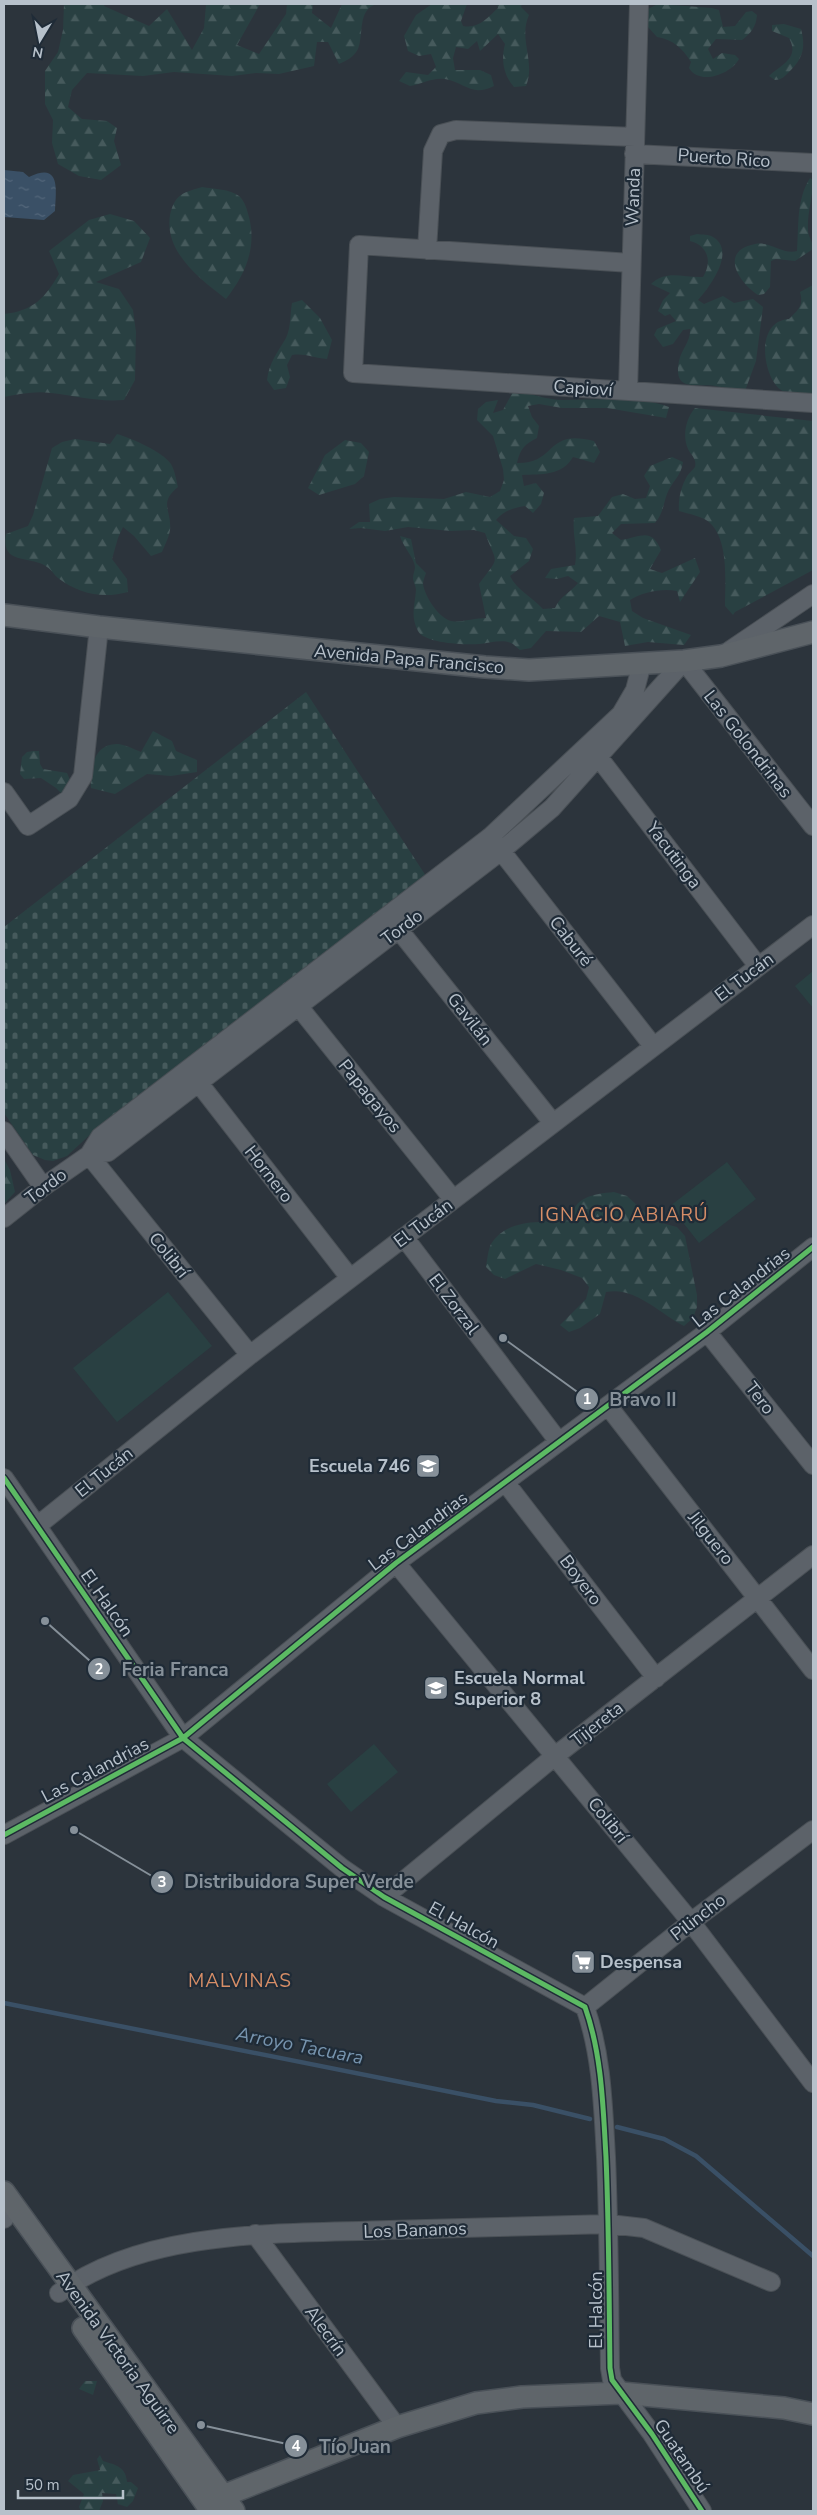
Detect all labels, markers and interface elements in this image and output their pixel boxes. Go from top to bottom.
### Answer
north arrow [15,15,65,65]
text: N [31,42,45,63]
street label: Puerto Rico [677,143,771,173]
street label: Wanda [620,167,646,227]
street label: Capioví [553,374,614,402]
street label: Avenida Papa Francisco [313,639,505,679]
street label: Las Golondrinas [698,685,798,803]
street label: Yacutinga [640,816,707,893]
street label: Tordo [376,903,428,951]
street label: Caburé [544,911,598,971]
street label: El Tucán [710,947,778,1007]
street label: Gavilán [442,988,498,1050]
street label: Papagayos [333,1054,407,1138]
street label: Hornero [239,1140,299,1208]
street label: Tordo [20,1162,72,1210]
street label: El Tucán [389,1193,457,1253]
district label: IGNACIO ABIARÚ [539,1202,709,1228]
street label: Colibrí [143,1227,195,1283]
street label: Las Calandrias [687,1241,795,1333]
street label: El Zorzal [423,1269,485,1340]
street label: Tero [740,1377,780,1419]
callout: Bravo II [575,1382,687,1416]
text: Bravo II [609,1387,677,1413]
text: 1 [582,1389,592,1409]
street label: El Tucán [70,1441,138,1503]
school or university icon: Escuela 746 [415,1453,441,1479]
place label: Escuela 746 [309,1454,410,1478]
street label: Las Calandrias [364,1486,472,1576]
street label: Jilguero [682,1505,739,1570]
street label: Boyero [554,1550,608,1610]
street label: El Halcón [75,1564,139,1642]
callout: Feria Franca [87,1652,239,1686]
text: Feria Franca [121,1657,229,1683]
text: 2 [94,1659,104,1679]
place label: Escuela Normal Superior 8 [454,1666,585,1711]
school or university icon: Escuela Normal Superior 8 [423,1675,449,1701]
street label: Tijereta [566,1696,628,1752]
street label: Las Calandrias [37,1732,153,1808]
street label: Colibrí [582,1792,634,1848]
callout: Distribuidora Super Verde [150,1865,424,1899]
text: Distribuidora Super Verde [184,1869,414,1895]
text: 3 [157,1872,167,1892]
street label: Pilincho [665,1888,731,1946]
street label: El Halcón [424,1896,504,1954]
supermarket icon: Despensa [570,1949,596,1975]
place label: Despensa [600,1950,682,1974]
district label: MALVINAS [188,1968,292,1994]
water label: Arroyo Tacuara [233,2021,366,2071]
street label: Los Bananos [363,2216,467,2244]
street label: Avenida Victoria Aguirre [51,2265,185,2439]
street label: El Halcón [584,2271,608,2349]
street label: Alecrín [300,2301,352,2361]
street label: Guatambú [648,2414,716,2498]
callout: Tío Juan [284,2429,401,2463]
text: Tío Juan [319,2434,391,2460]
text: 4 [291,2436,301,2456]
scale bar [18,2468,122,2500]
text: 50 m [25,2475,60,2495]

